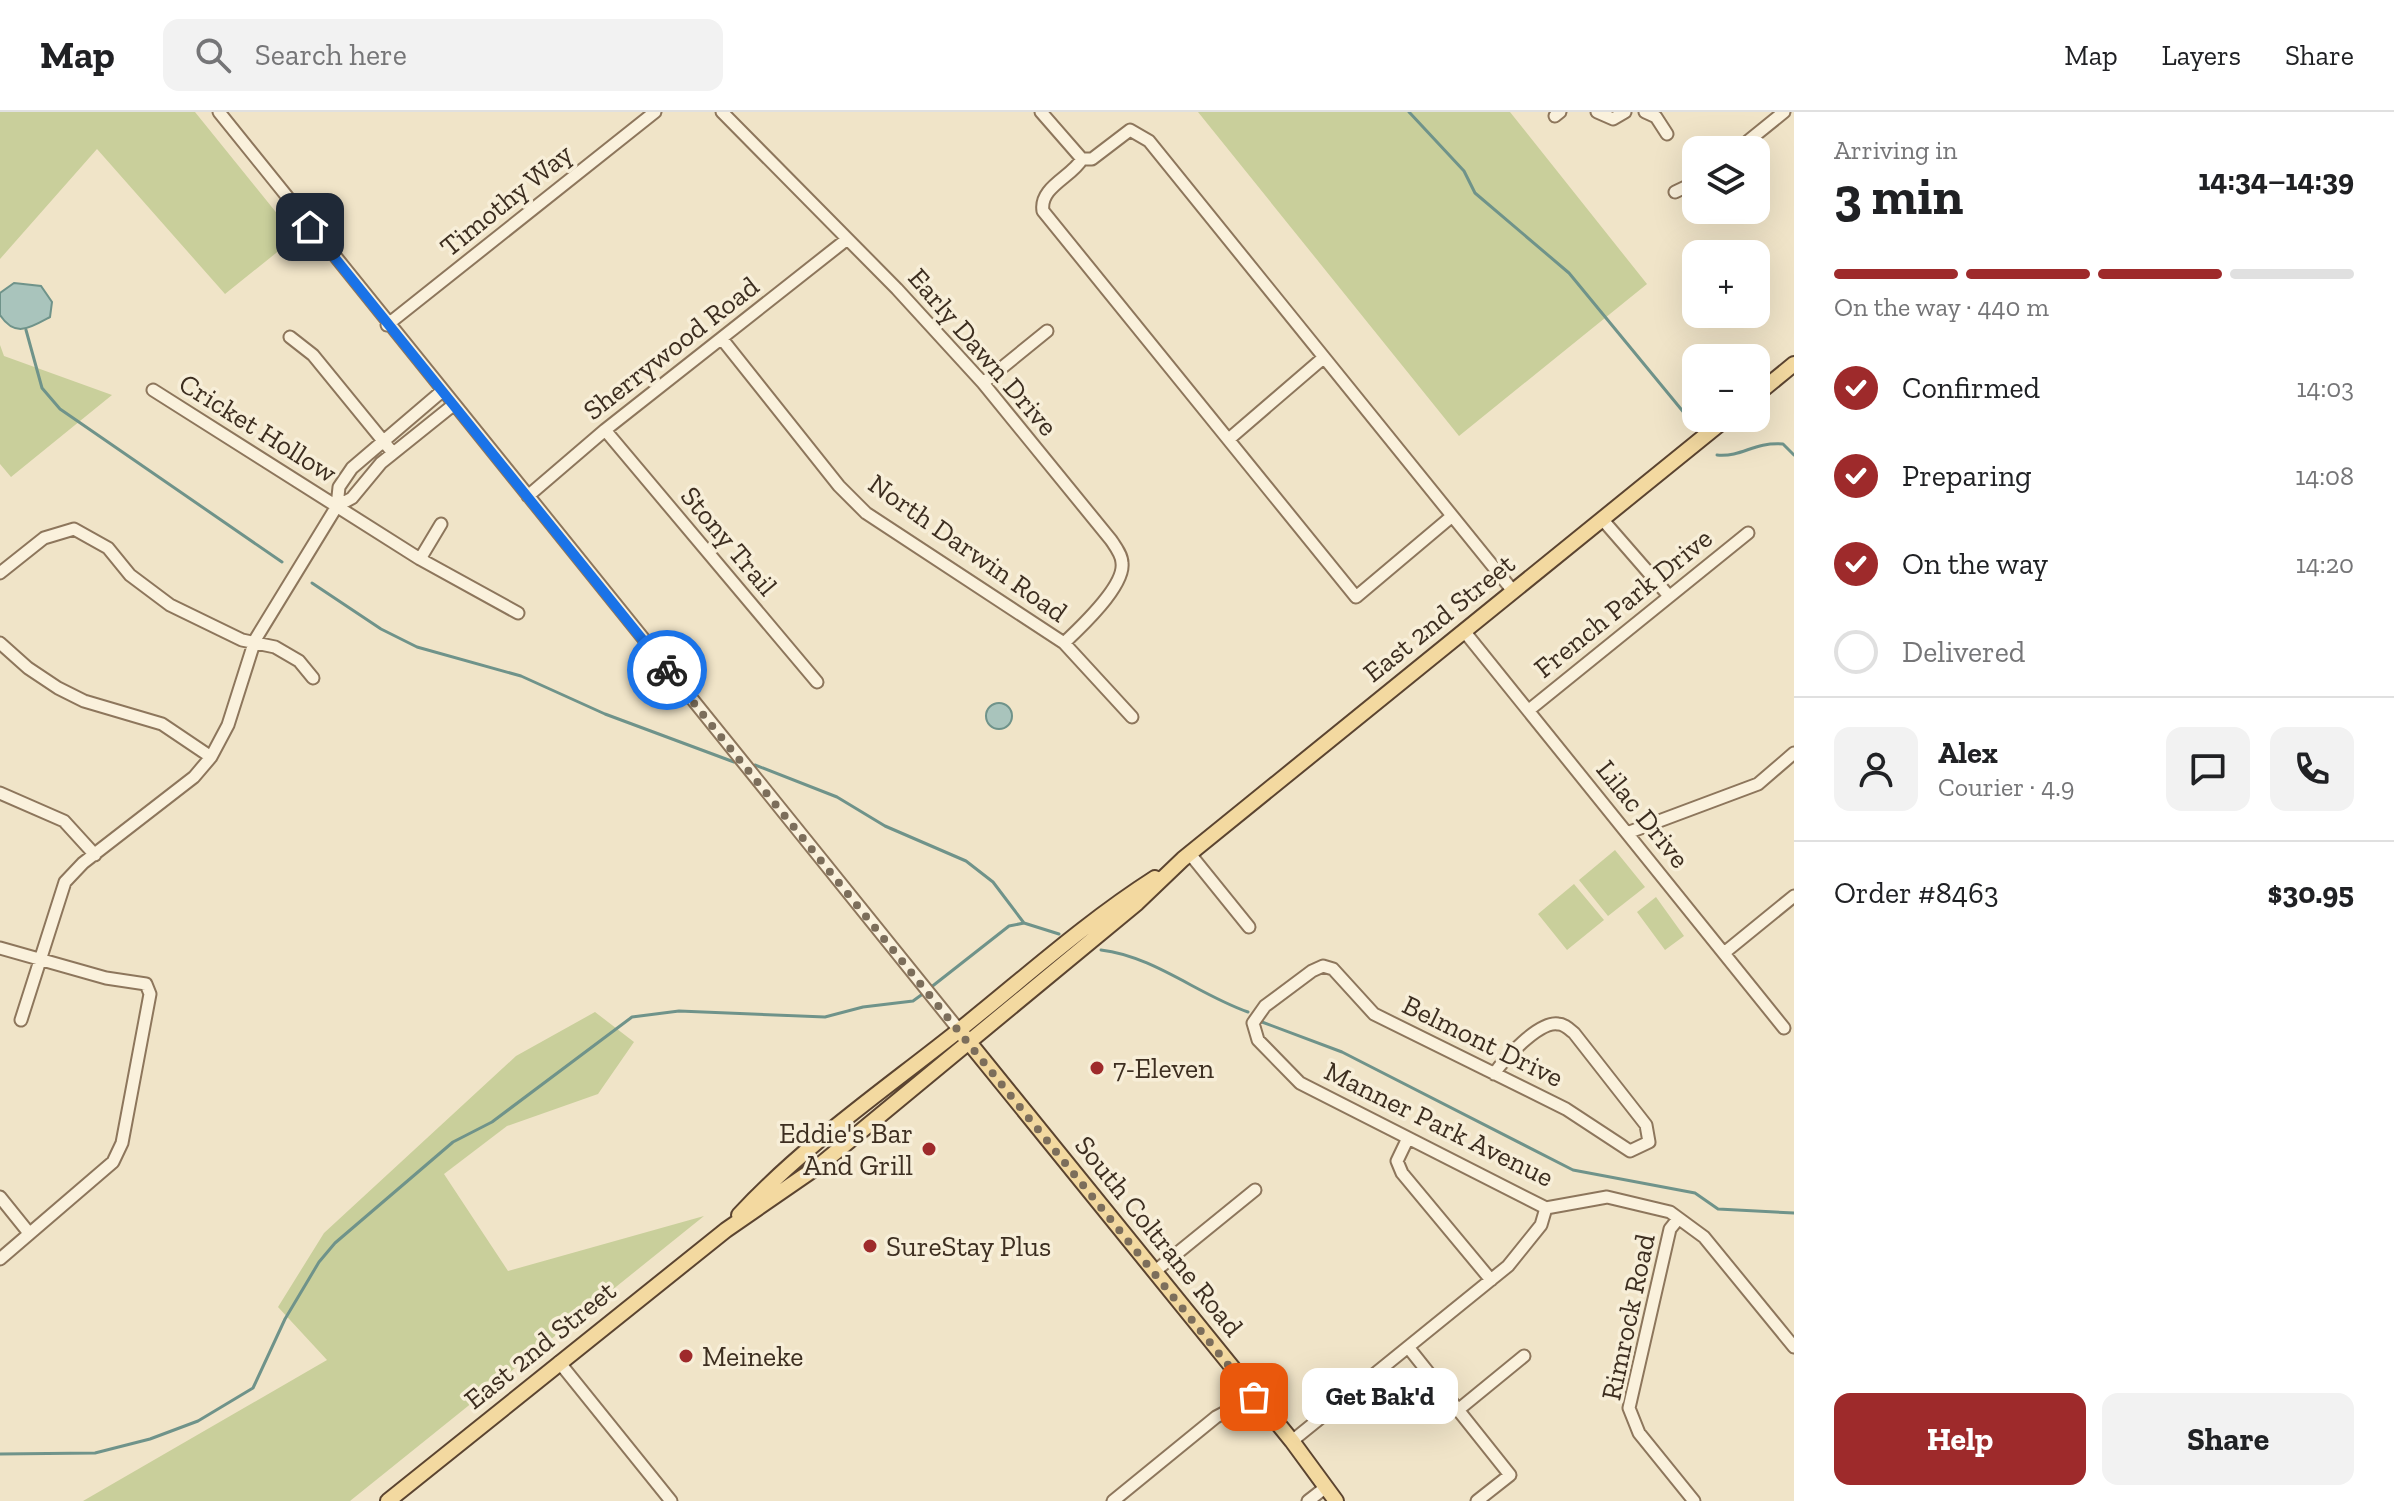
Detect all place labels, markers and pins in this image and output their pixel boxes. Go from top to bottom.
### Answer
pin [276,193,344,261]
place label: 7-Eleven [1113,1052,1214,1085]
marker: 7-Eleven [1088,1059,1106,1077]
place label: Eddie's Bar And Grill [779,1117,913,1182]
marker: Eddie's Bar And Grill [920,1140,938,1158]
place label: SureStay Plus [886,1230,1051,1263]
marker: SureStay Plus [861,1237,879,1255]
place label: Meineke [702,1340,804,1373]
marker: Meineke [677,1347,695,1365]
pin [1220,1363,1288,1431]
callout: Get Bak'd [1302,1369,1458,1425]

